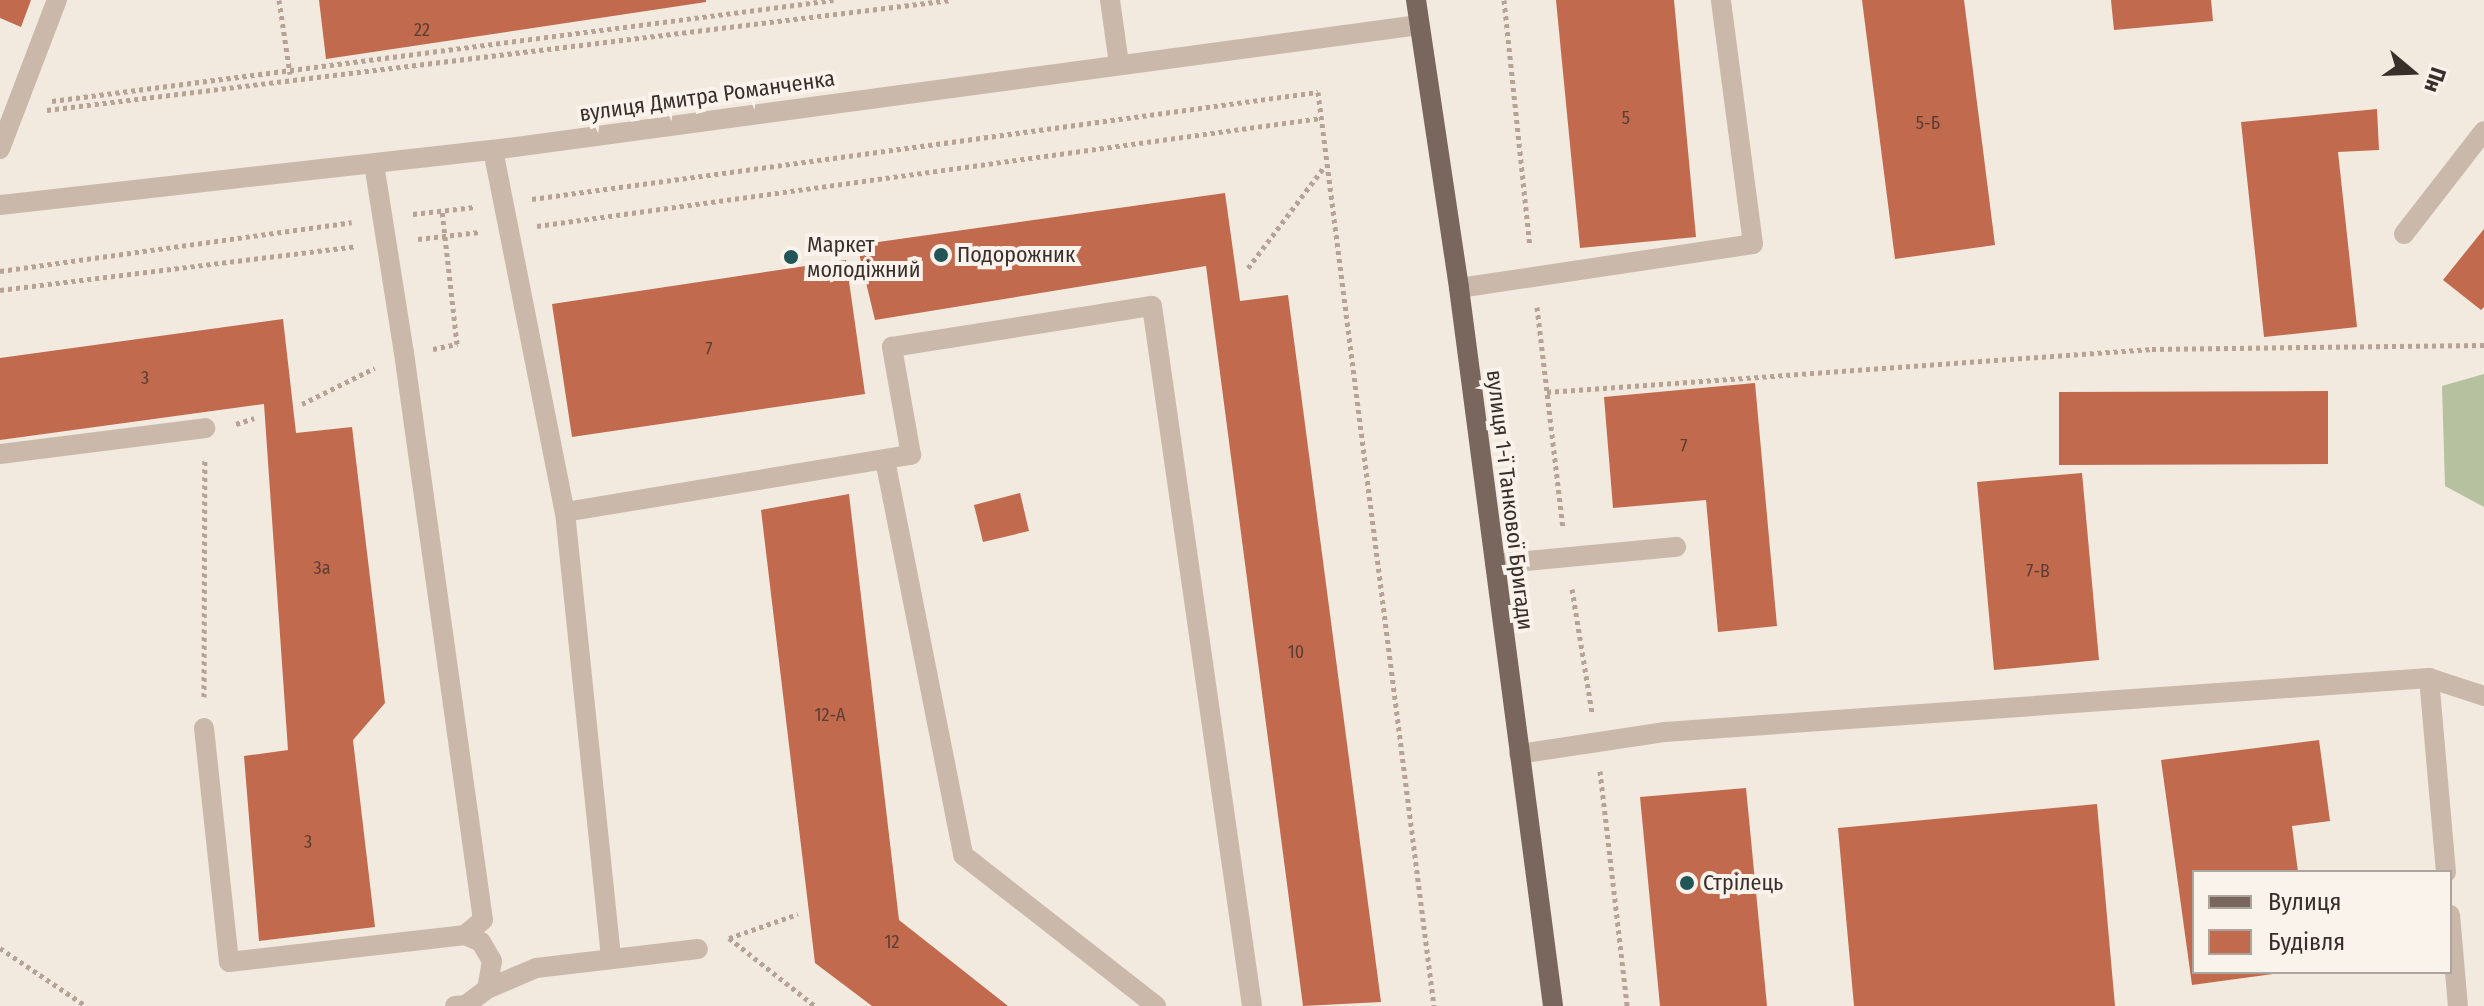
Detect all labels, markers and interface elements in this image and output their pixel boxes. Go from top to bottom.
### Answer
house number: 22 [414,19,430,41]
north arrow [2372,32,2452,112]
text: Пн [2418,64,2452,96]
street label: вулиця Дмитра Романченка [578,65,836,127]
house number: 5 [1622,107,1630,129]
house number: 5-Б [1916,112,1940,134]
place label: Маркет молодіжний [807,231,920,282]
place label: Подорожник [957,242,1075,268]
marker: Подорожник [932,246,950,264]
marker: Маркет молодіжний [782,248,800,266]
house number: 7 [705,338,713,360]
house number: 3 [141,367,149,389]
street label: вулиця 1-ї Танкової Бригади [1481,369,1539,631]
house number: 7 [1680,435,1688,457]
house number: 3а [314,557,330,579]
house number: 7-В [2026,560,2050,582]
house number: 10 [1288,641,1304,663]
house number: 12-А [815,704,845,726]
house number: 3 [304,831,312,853]
place label: Стрілець [1703,870,1783,896]
legend [2192,870,2452,974]
marker: Стрілець [1678,874,1696,892]
text: Вулиця [2268,888,2341,916]
text: Будівля [2268,928,2345,956]
house number: 12 [885,931,899,953]

